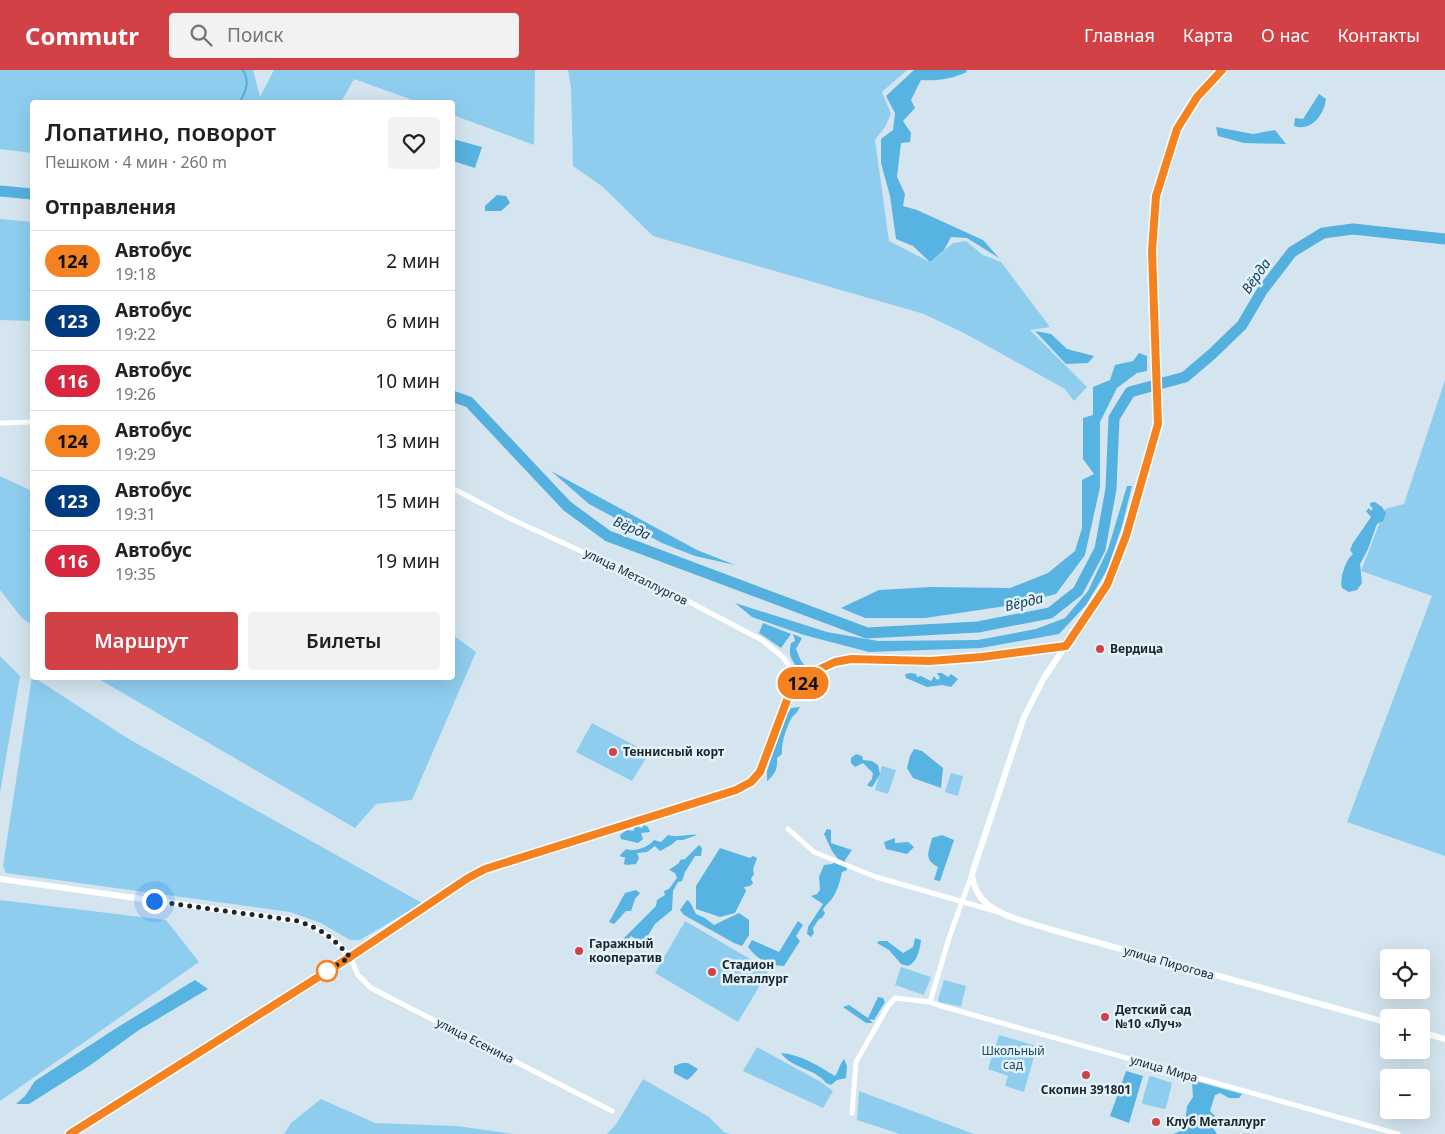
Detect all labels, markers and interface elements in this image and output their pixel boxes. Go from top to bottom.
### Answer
search box [169,13,519,58]
text: Commutr [25,19,139,52]
icon: search [187,21,215,49]
text: Поиск [227,22,283,48]
text: Главная [1084,23,1155,47]
text: Карта [1183,23,1233,47]
text: О нас [1261,23,1309,47]
text: Контакты [1337,23,1420,47]
text: Лопатино, поворот [45,115,276,148]
button: heart [388,117,440,169]
text: Пешком · 4 мин · 260 m [45,151,227,173]
text: Отправления [45,194,176,220]
text: Автобус [115,237,192,263]
text: 2 мин [386,248,440,274]
text: 124 [57,249,88,273]
water label: Вёрда [1237,254,1275,297]
text: 19:18 [115,263,156,285]
text: Автобус [115,297,192,323]
text: 6 мин [386,308,440,334]
text: 123 [57,309,88,333]
text: 19:22 [115,323,156,345]
text: Автобус [115,357,192,383]
text: 10 мин [375,368,440,394]
text: 116 [57,369,88,393]
text: 19:26 [115,383,156,405]
text: Автобус [115,417,192,443]
text: 13 мин [375,428,440,454]
text: 124 [57,429,88,453]
text: 19:29 [115,443,156,465]
text: Автобус [115,477,192,503]
text: 15 мин [375,488,440,514]
text: 123 [57,489,88,513]
text: 19:31 [115,503,156,525]
water label: Вёрда [611,511,654,544]
text: Автобус [115,537,192,563]
street label: улица Металлургов [582,544,691,609]
text: 19 мин [375,548,440,574]
text: 116 [57,549,88,573]
text: 19:35 [115,563,156,585]
water label: Вёрда [1003,588,1045,615]
button: Маршрут [45,612,238,670]
button: Билеты [248,612,440,670]
place label: Вердица [1110,640,1163,657]
marker: Вердица [1094,643,1106,655]
line badge: 124 [774,667,832,699]
text: 124 [788,671,818,695]
place label: Теннисный корт [623,743,724,760]
marker: Теннисный корт [607,746,619,758]
your location [142,889,167,914]
place label: Гаражный кооператив [589,935,662,966]
street label: улица Пирогова [1122,941,1216,984]
marker: Гаражный кооператив [573,945,585,957]
map controls [1380,949,1430,1119]
button: locate [1380,949,1430,999]
place label: Стадион Металлург [722,956,789,987]
unlabelled marker [316,960,338,982]
marker: Стадион Металлург [706,966,718,978]
place label: Детский сад №10 «Луч» [1115,1001,1192,1032]
button: + [1380,1009,1430,1059]
marker: Детский сад №10 «Луч» [1099,1011,1111,1023]
street label: улица Есенина [433,1014,517,1067]
park label: Школьный сад [981,1042,1045,1073]
street label: улица Мира [1128,1051,1200,1086]
marker: Скопин 391801 [1080,1069,1092,1081]
button: − [1380,1069,1430,1119]
place label: Скопин 391801 [1041,1081,1131,1098]
place label: Клуб Металлург [1166,1113,1266,1130]
marker: Клуб Металлург [1150,1116,1162,1128]

